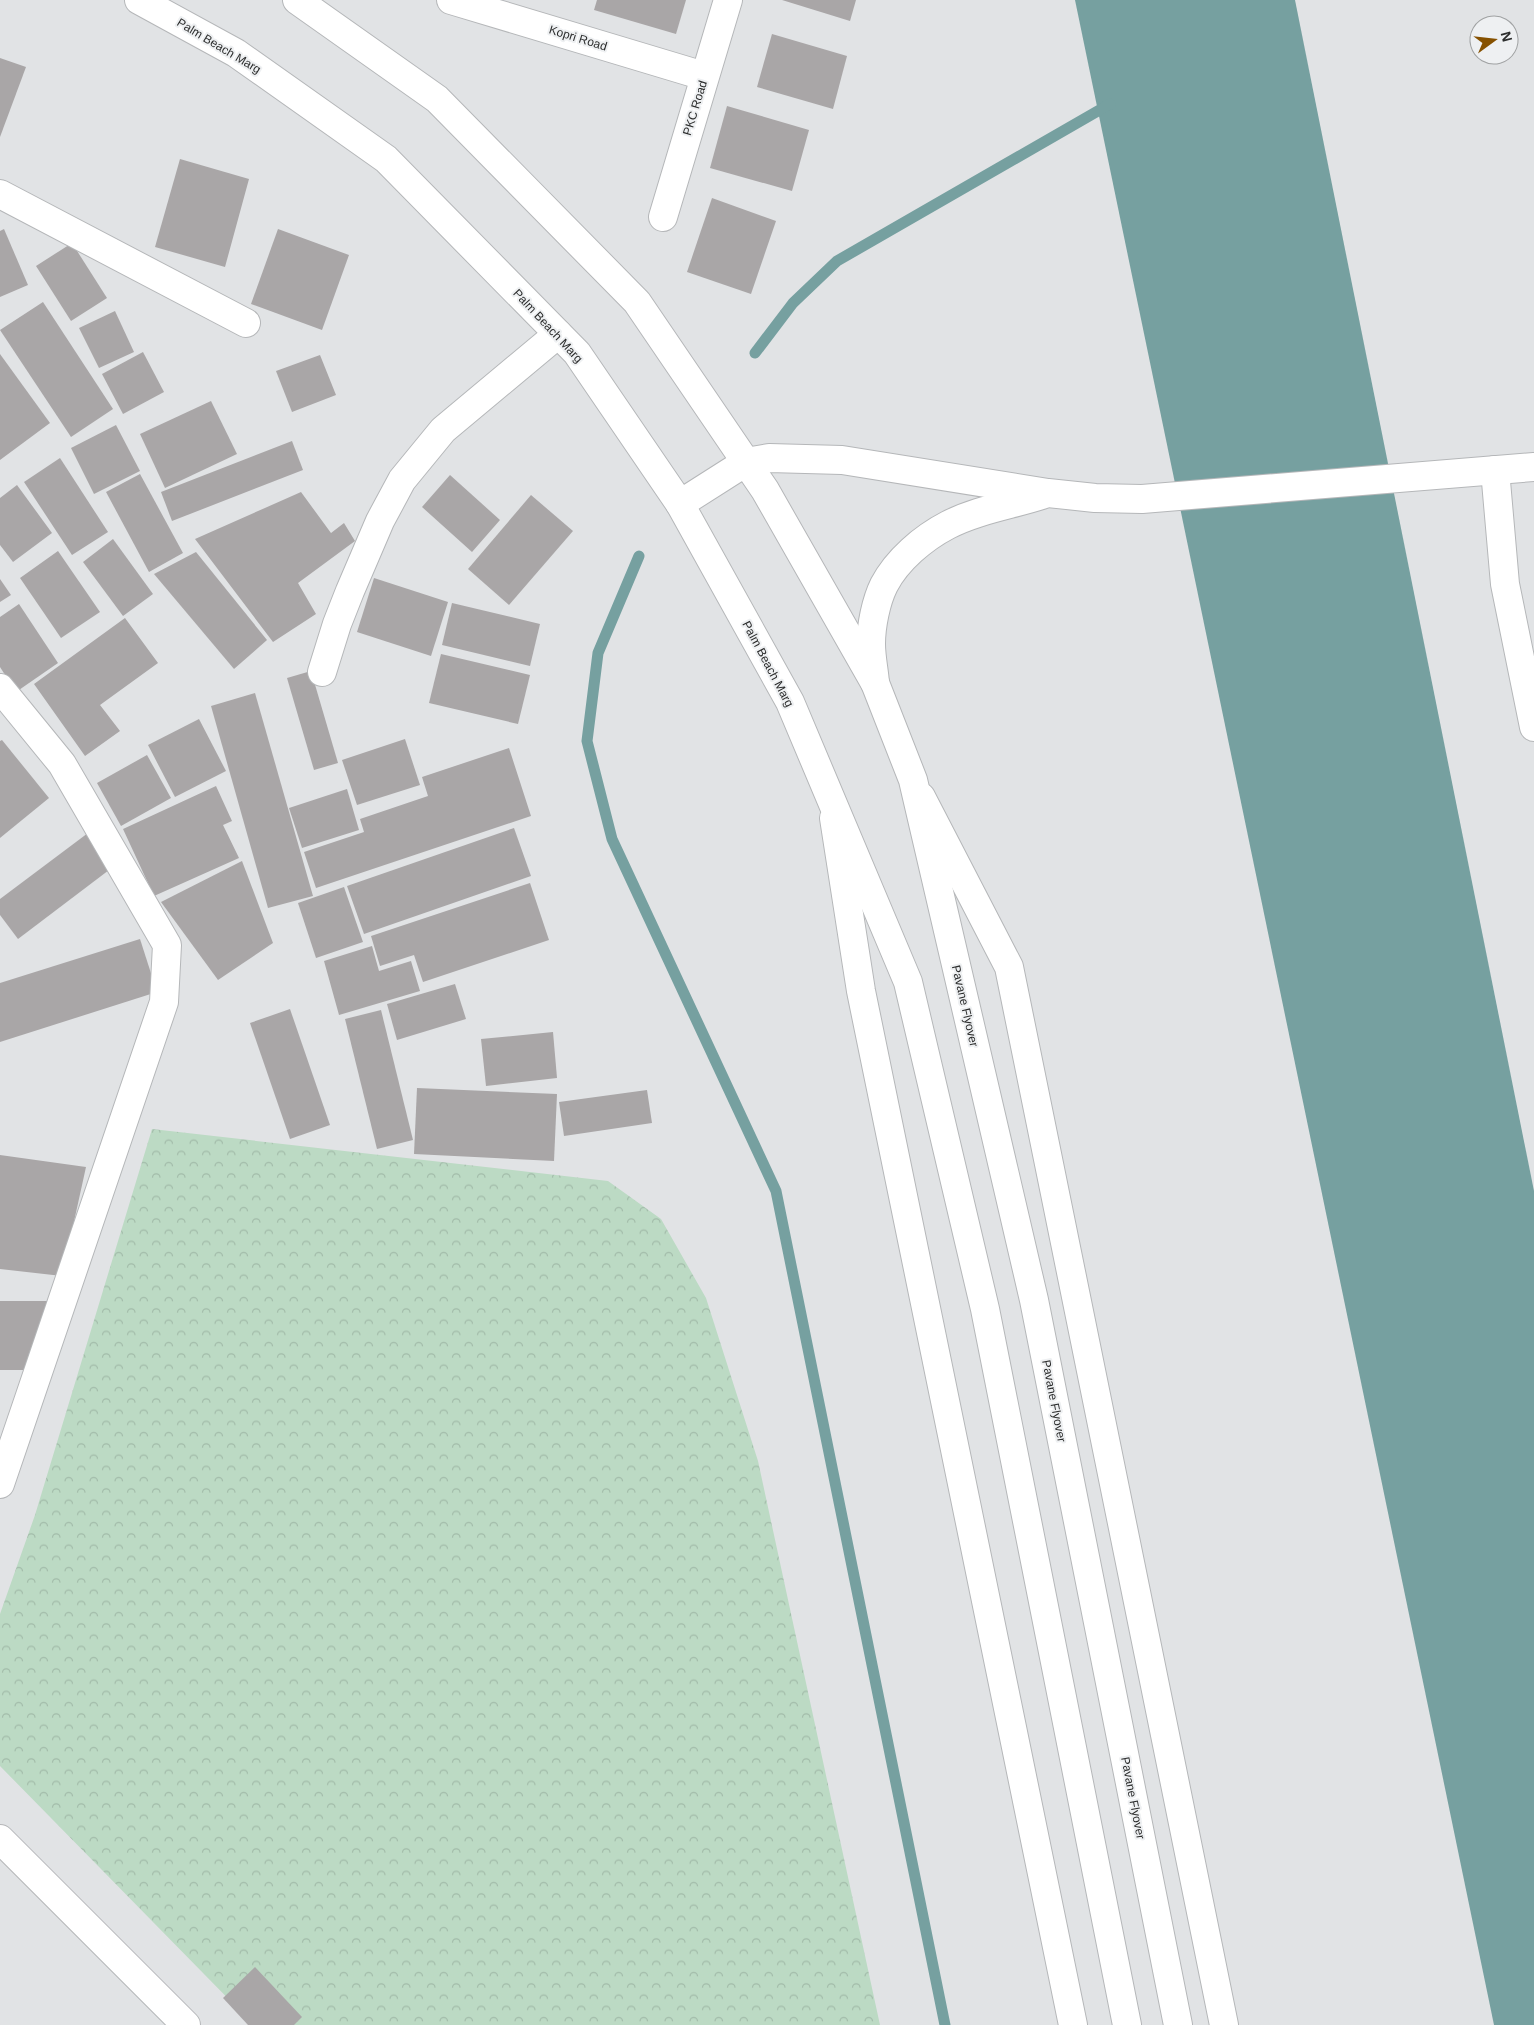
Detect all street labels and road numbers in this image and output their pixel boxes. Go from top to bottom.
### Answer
street label: Palm Beach Marg [175,15,263,77]
street label: Kopri Road [547,23,609,53]
street label: PKC Road [680,79,710,137]
street label: Palm Beach Marg [510,286,586,366]
street label: Palm Beach Marg [739,619,797,709]
street label: Pavane Flyover [949,964,981,1048]
street label: Pavane Flyover [1039,1359,1069,1443]
street label: Pavane Flyover [1118,1756,1148,1840]

